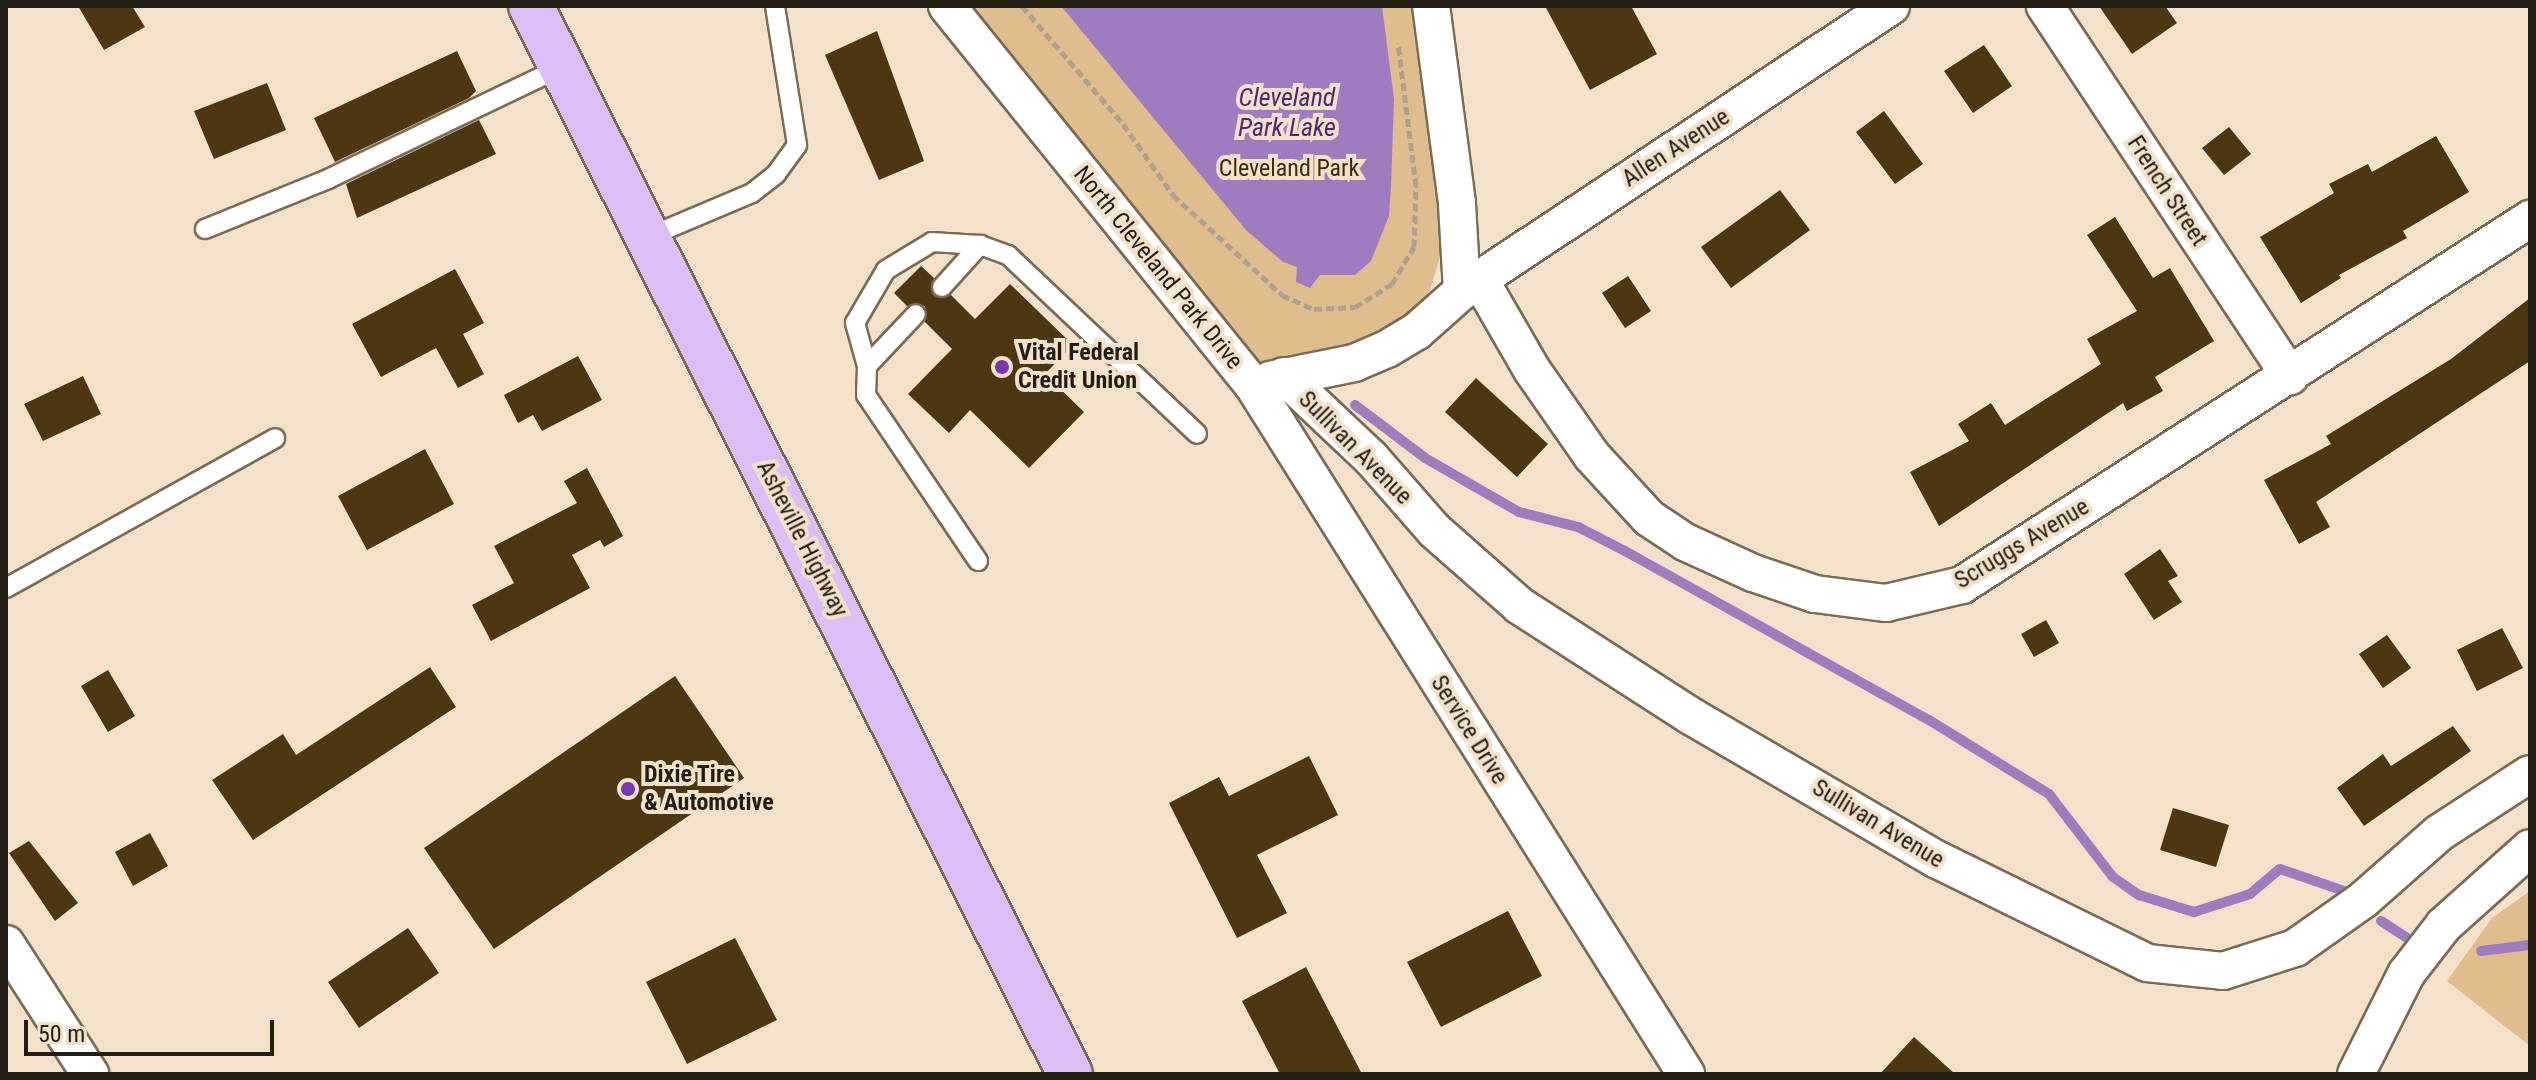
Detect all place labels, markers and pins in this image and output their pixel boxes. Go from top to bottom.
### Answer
place label: Vital Federal Credit Union [1018,339,1139,395]
marker: Vital Federal Credit Union [993,358,1011,376]
place label: Dixie Tire & Automotive [644,761,774,817]
marker: Dixie Tire & Automotive [619,780,637,798]

